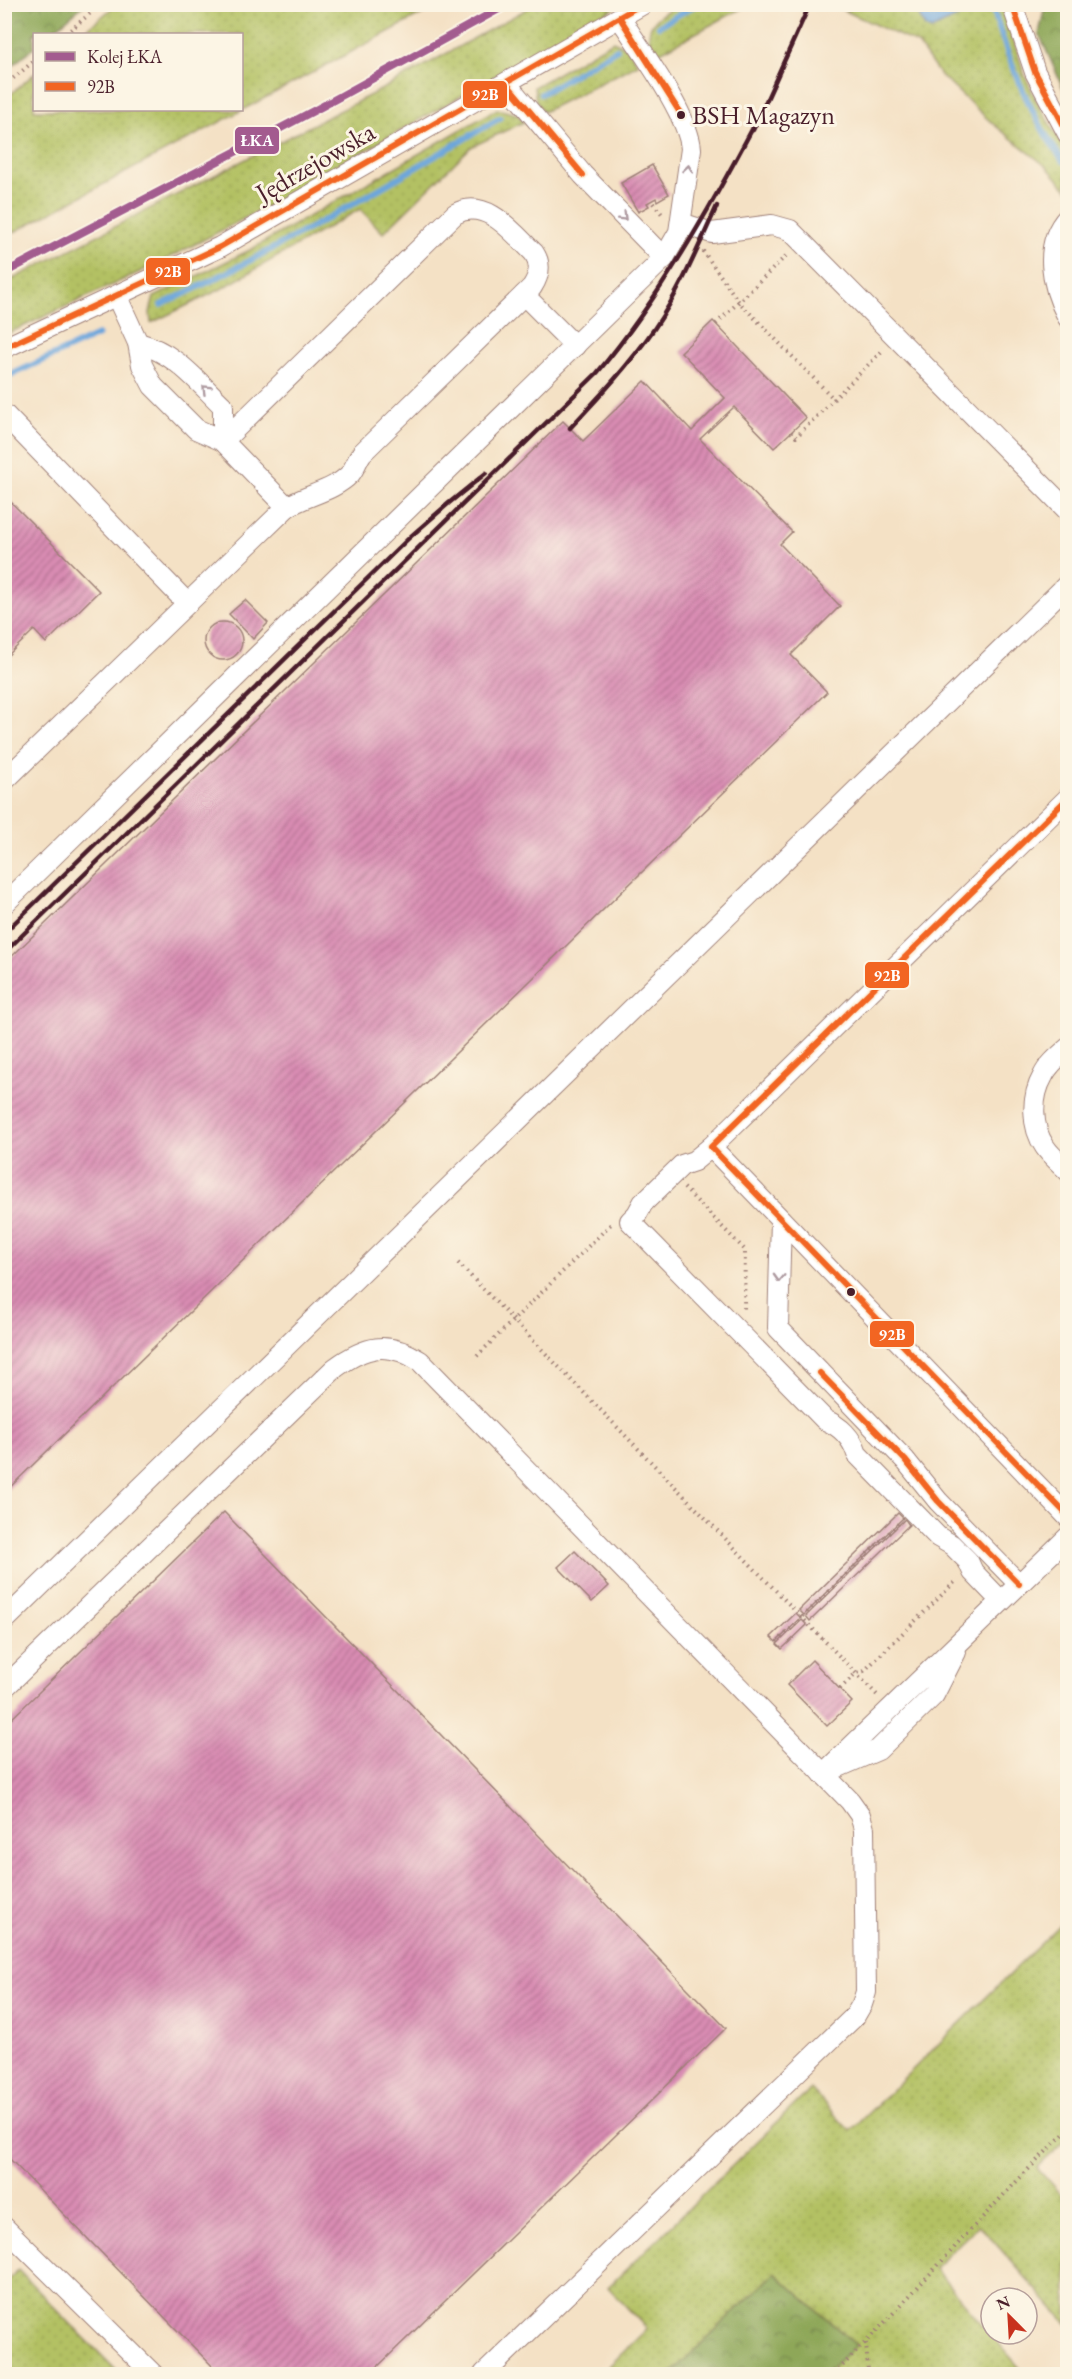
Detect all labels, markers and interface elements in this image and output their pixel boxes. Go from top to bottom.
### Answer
legend [33,33,243,111]
text: Kolej ŁKA [87,45,163,68]
text: 92B [87,75,115,98]
line badge: 92B [462,80,508,109]
text: 92B [472,84,498,105]
place label: BSH Magazyn [692,98,835,132]
marker: BSH Magazyn [675,109,687,121]
street label: Jędrzejowska [247,114,381,211]
line badge: ŁKA [234,126,280,155]
text: ŁKA [240,130,274,151]
one-way arrow [682,164,694,173]
one-way arrow [617,210,627,221]
line badge: 92B [145,257,191,286]
text: 92B [155,261,181,282]
one-way arrow [202,386,213,397]
line badge: 92B [864,961,910,989]
text: 92B [874,965,900,986]
one-way arrow [773,1274,786,1283]
unlabelled marker [845,1286,857,1298]
line badge: 92B [869,1320,915,1348]
text: 92B [879,1324,905,1345]
north arrow [979,2286,1039,2346]
text: N [993,2291,1013,2315]

